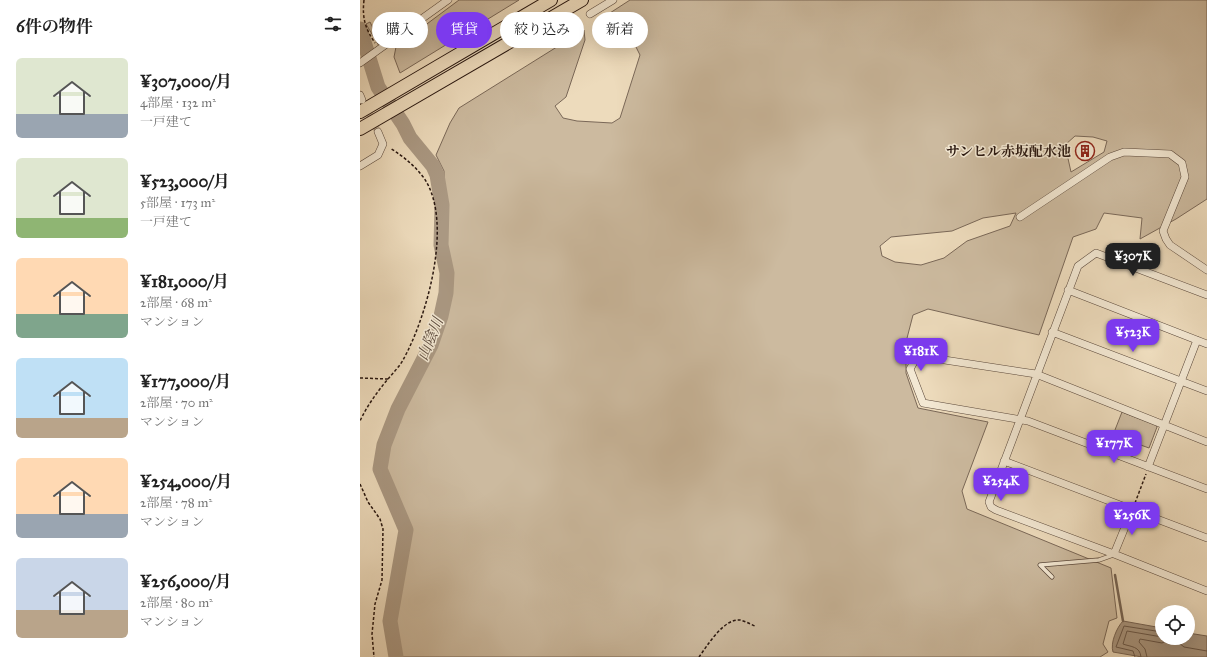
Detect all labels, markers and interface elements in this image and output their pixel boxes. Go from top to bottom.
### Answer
chip: 購入 [372,12,428,48]
chip: 賃貸 [436,12,492,48]
chip: 絞り込み [500,12,584,48]
chip: 新着 [592,12,648,48]
icon: filters [322,13,344,35]
text: 6件の物件 [16,16,93,37]
text: ¥307,000/月 [140,71,232,92]
icon: home [48,74,96,122]
text: 4部屋 · 132 m² [140,95,216,111]
text: 一戸建て [140,114,192,130]
building icon: サンヒル赤坂配水池 [1074,140,1096,162]
place label: サンヒル赤坂配水池 [946,143,1071,160]
text: ¥523,000/月 [140,171,230,192]
icon: home [48,174,96,222]
text: 5部屋 · 173 m² [140,195,215,211]
text: 一戸建て [140,214,192,230]
pin: ¥307K [1105,243,1161,277]
text: ¥307K [1114,248,1152,264]
text: ¥181,000/月 [140,271,229,292]
icon: home [48,274,96,322]
text: 2部屋 · 68 m² [140,295,212,311]
water label: 山陰川 [413,313,448,363]
text: マンション [140,314,204,330]
pin: ¥523K [1105,319,1161,353]
text: ¥523K [1115,324,1151,340]
pin: ¥181K [893,338,949,372]
text: ¥181K [904,343,938,359]
text: ¥177,000/月 [140,371,231,392]
icon: home [48,374,96,422]
text: 2部屋 · 70 m² [140,395,213,411]
text: マンション [140,414,204,430]
pin: ¥177K [1086,430,1142,464]
text: ¥177K [1096,435,1132,451]
pin: ¥254K [973,468,1029,502]
text: ¥254,000/月 [140,471,232,492]
text: ¥254K [982,473,1020,489]
icon: home [48,474,96,522]
text: 2部屋 · 78 m² [140,495,212,511]
pin: ¥256K [1104,502,1160,536]
text: ¥256K [1114,507,1150,523]
text: マンション [140,514,204,530]
text: ¥256,000/月 [140,571,232,592]
icon: home [48,574,96,622]
text: 2部屋 · 80 m² [140,595,213,611]
map controls [1155,605,1195,645]
button: locate [1155,605,1195,645]
text: マンション [140,614,204,630]

